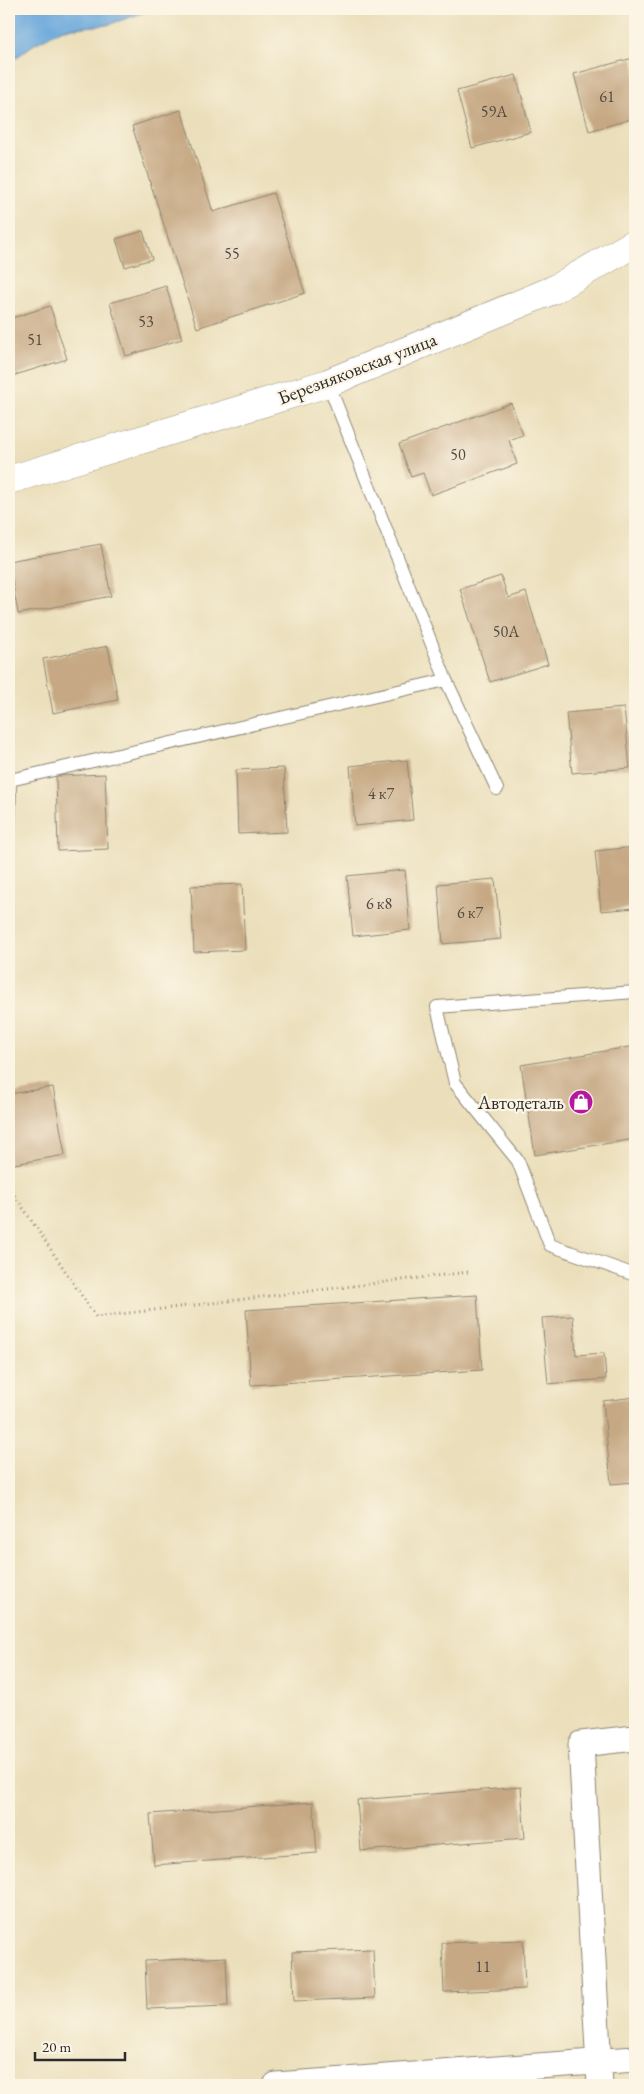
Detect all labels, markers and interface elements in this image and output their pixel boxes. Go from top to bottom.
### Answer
house number: 61 [599,86,615,107]
house number: 59А [481,101,508,122]
house number: 55 [224,243,240,264]
house number: 53 [138,311,154,332]
street label: Березняковская улица [274,327,441,410]
house number: 51 [27,329,43,350]
house number: 50 [450,444,466,465]
house number: 50А [493,621,520,642]
house number: 4 к7 [368,783,394,804]
house number: 6 к8 [366,893,392,914]
house number: 6 к7 [457,902,483,923]
shop icon: Автодеталь [568,1089,594,1115]
place label: Автодеталь [477,1090,564,1115]
house number: 11 [475,1956,491,1977]
scale bar [35,2029,125,2061]
text: 20 m [42,2037,71,2056]

